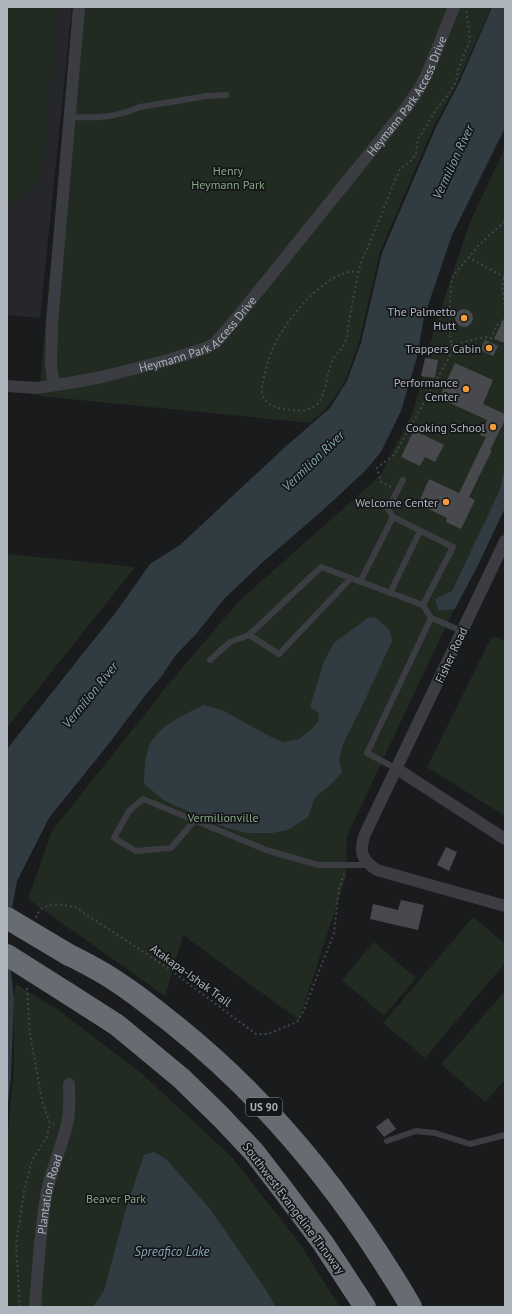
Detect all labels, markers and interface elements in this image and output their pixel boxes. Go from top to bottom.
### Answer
street label: Heymann Park Access Drive [363,33,449,159]
water label: Vermilion River [428,121,478,202]
park label: Henry Heymann Park [191,163,265,192]
street label: Heymann Park Access Drive [137,293,259,375]
place label: The Palmetto Hutt [387,304,456,333]
marker: The Palmetto Hutt [459,313,469,323]
place label: Trappers Cabin [405,341,481,356]
marker: Trappers Cabin [484,343,494,353]
place label: Performance Center [394,375,458,404]
marker: Performance Center [461,384,471,394]
place label: Cooking School [406,420,485,435]
marker: Cooking School [488,422,498,432]
water label: Vermilion River [278,427,348,495]
place label: Welcome Center [355,495,438,510]
marker: Welcome Center [441,497,451,507]
street label: Fisher Road [432,625,470,685]
water label: Vermilion River [58,658,122,731]
park label: Vermilionville [186,810,259,825]
street label: Atakapa-Ishak Trail [147,940,235,1010]
road number: US 90 [246,1098,282,1116]
street label: Southwest Evangeline Thruway [240,1139,349,1277]
street label: Plantation Road [33,1152,65,1235]
park label: Beaver Park [86,1191,146,1206]
water label: Spreafico Lake [134,1243,210,1260]

